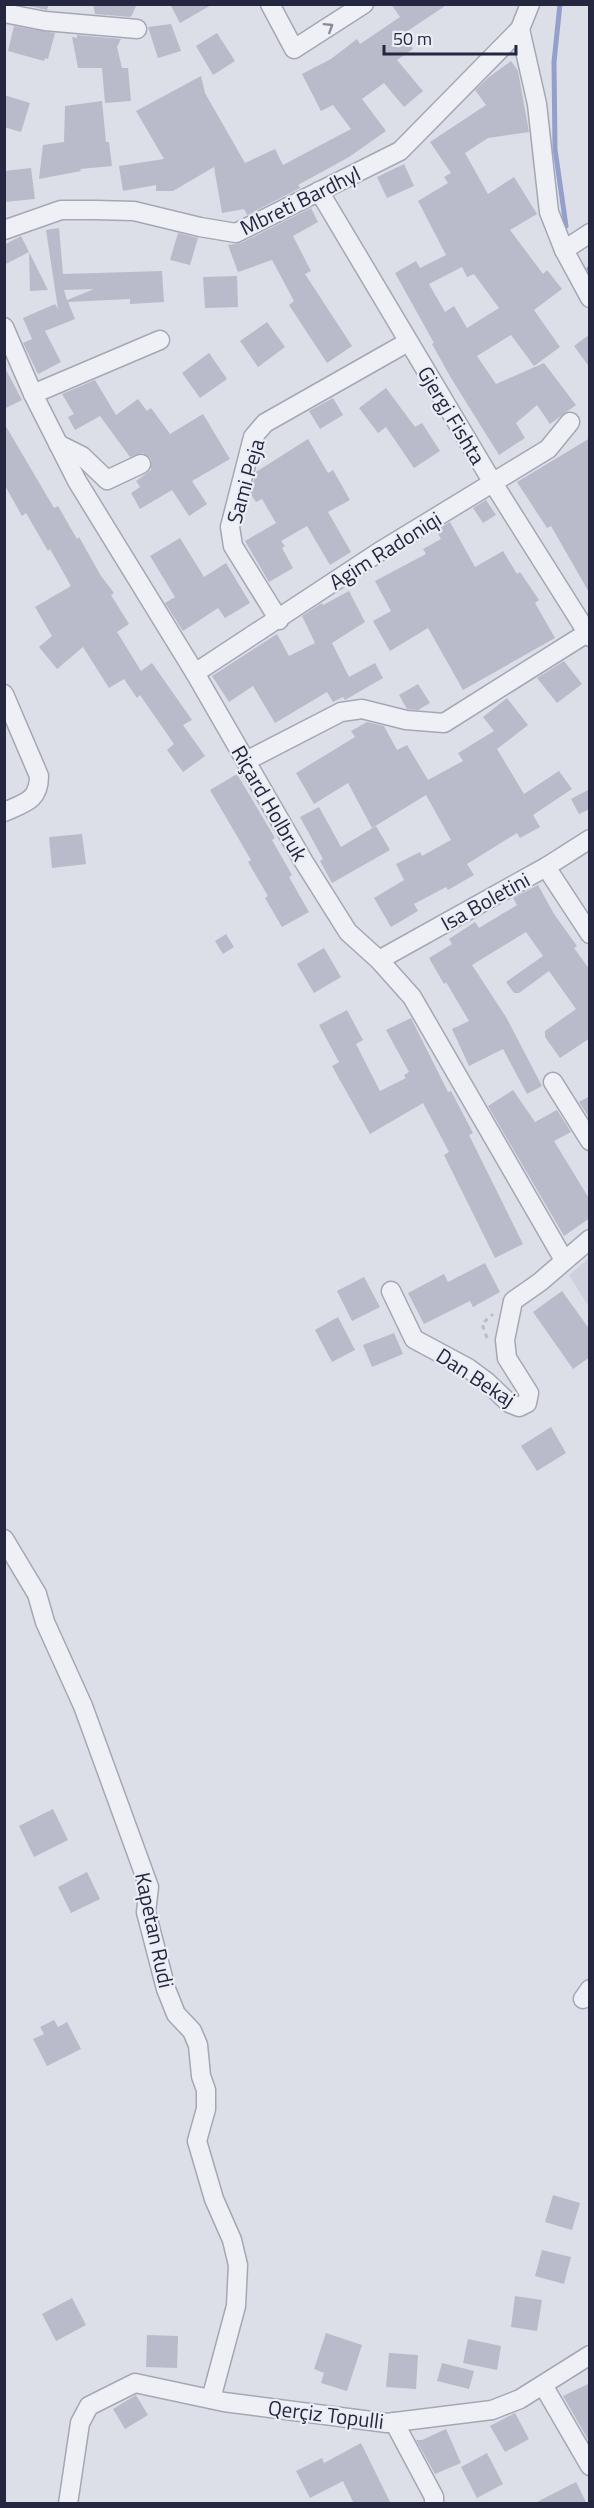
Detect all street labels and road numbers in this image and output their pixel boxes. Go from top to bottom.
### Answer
street label: Mbreti Bardhyl [234,157,366,243]
street label: Gjergj Fishta [410,360,494,471]
street label: Sami Peja [218,434,272,527]
street label: Agim Radoniqi [323,503,447,597]
street label: Riçard Holbruk [224,739,316,867]
street label: Isa Boletini [435,863,535,939]
street label: Dan Bekaj [430,1339,522,1415]
street label: Kapetan Rudi [127,1869,183,1991]
street label: Qerçiz Topulli [266,2391,386,2437]

